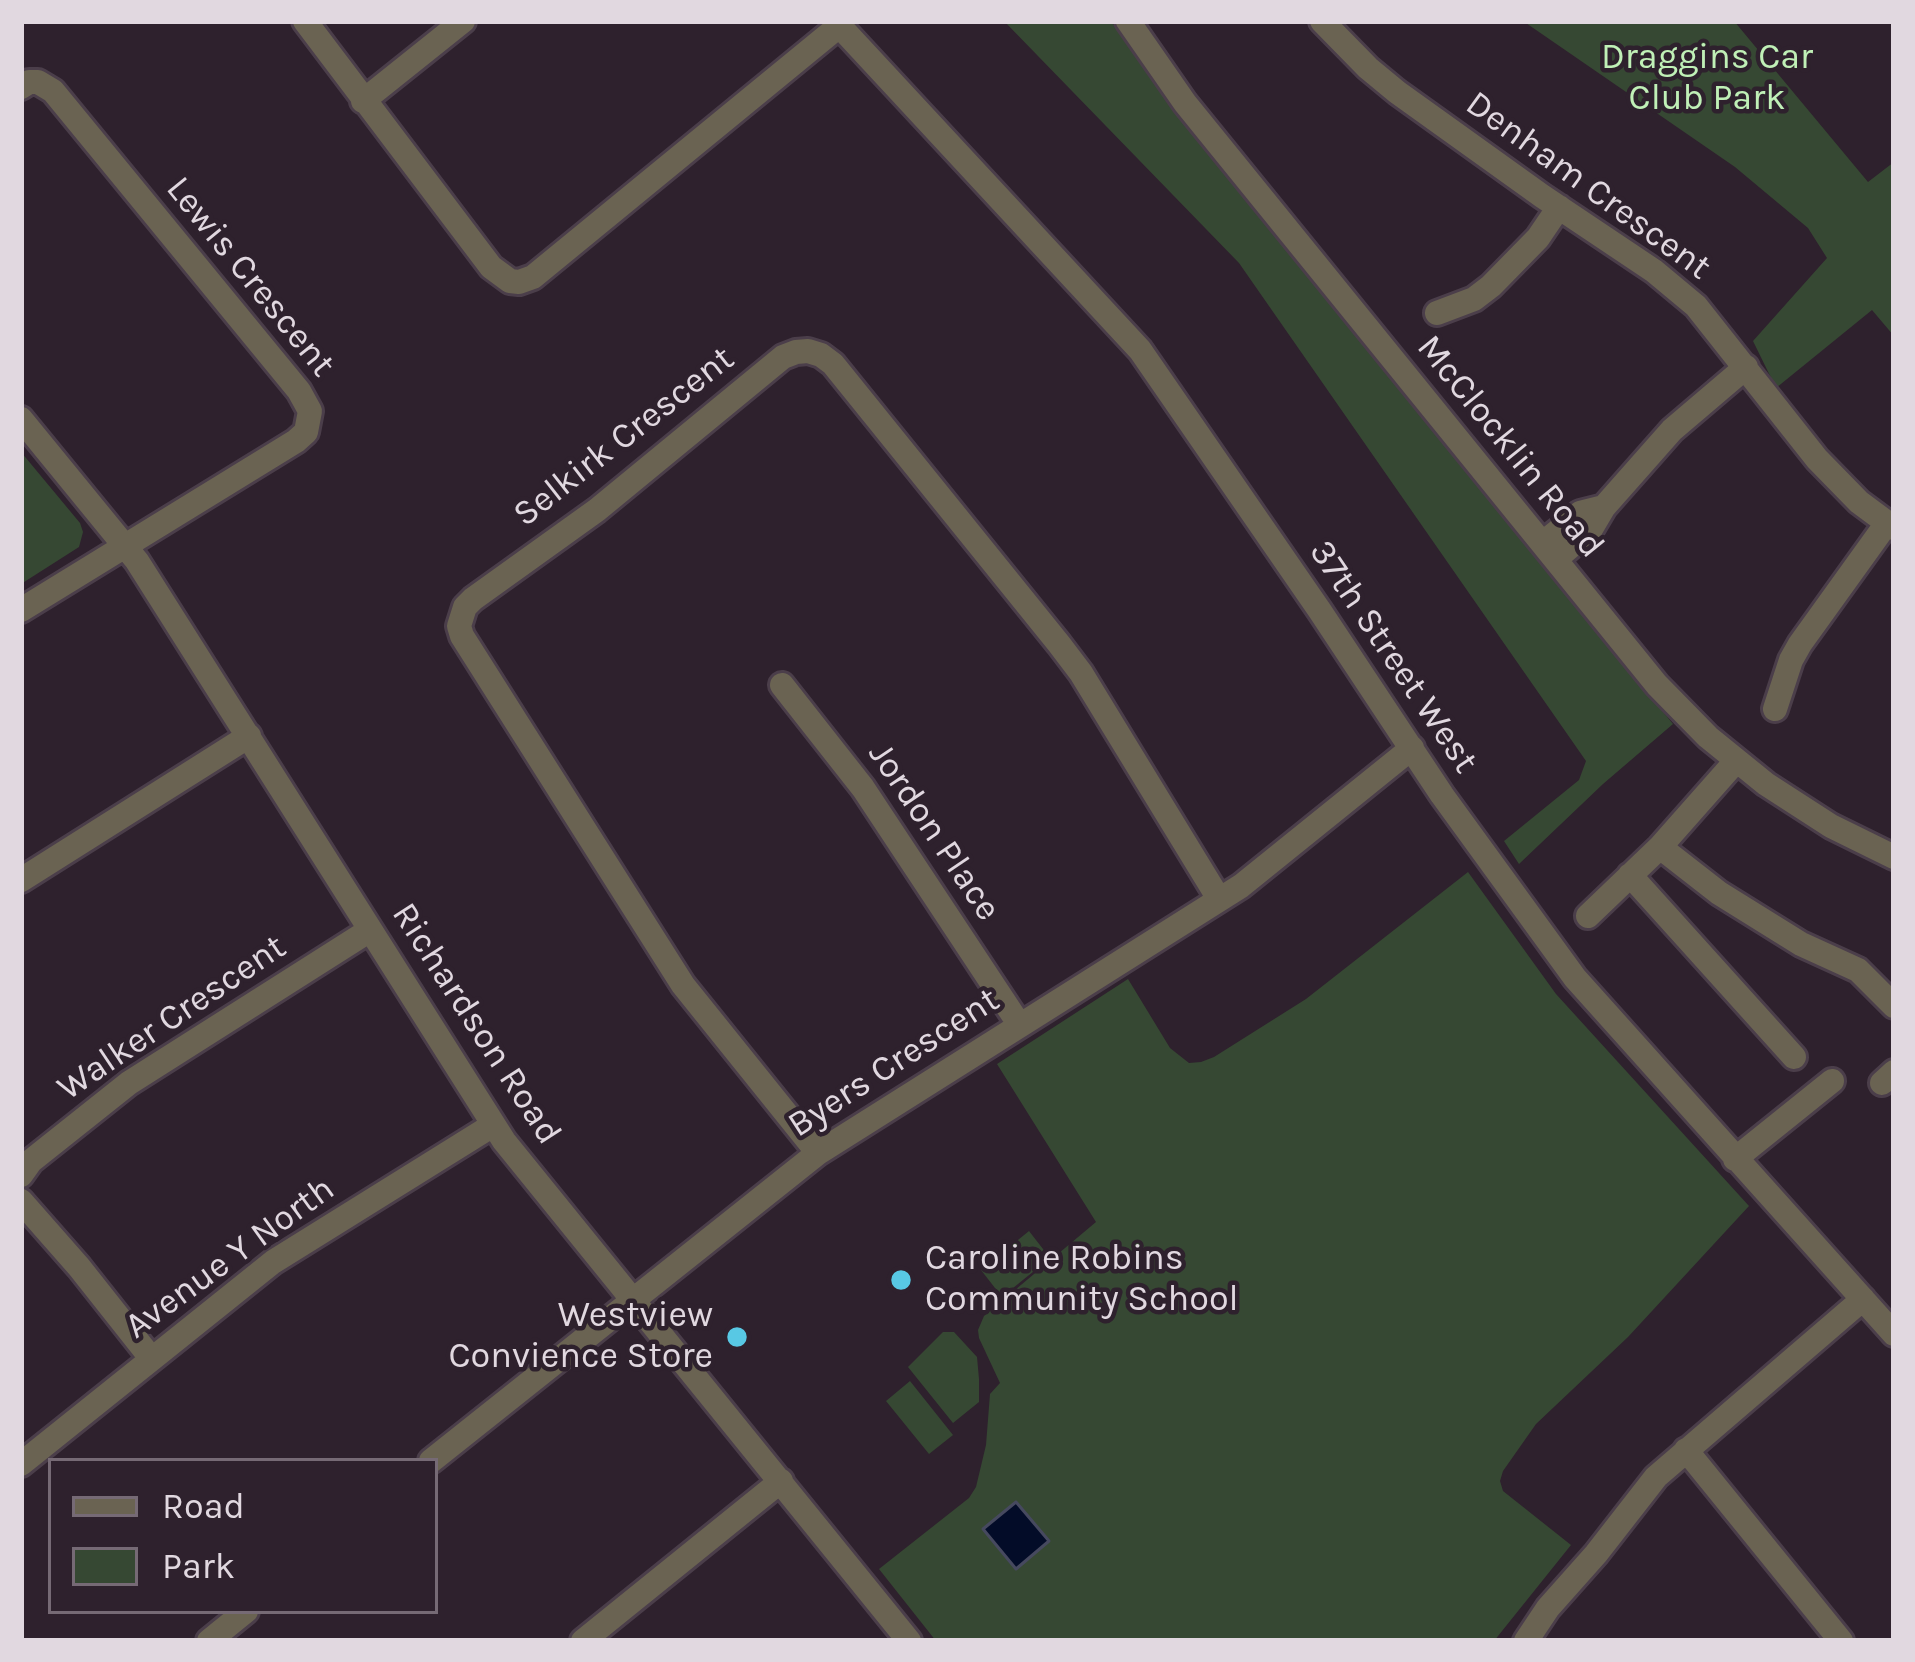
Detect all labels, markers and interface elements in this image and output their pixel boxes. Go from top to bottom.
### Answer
park label: Draggins Car Club Park [1601,36,1813,121]
street label: Denham Crescent [1457,83,1719,289]
street label: Lewis Crescent [156,168,344,386]
street label: McClocklin Road [1407,327,1613,567]
street label: Selkirk Crescent [505,337,743,537]
street label: 37th Street West [1299,532,1487,782]
street label: Jordon Place [859,735,1009,929]
street label: Richardson Road [382,895,570,1153]
street label: Walker Crescent [50,926,294,1110]
street label: Byers Crescent [780,979,1008,1147]
street label: Avenue Y North [117,1168,343,1348]
place label: Caroline Robins Community School [925,1237,1239,1322]
marker: Caroline Robins Community School [888,1267,914,1293]
place label: Westview Convience Store [448,1294,713,1379]
marker: Westview Convience Store [724,1324,750,1350]
legend [48,1458,438,1614]
text: Road [162,1485,245,1527]
text: Park [162,1545,235,1587]

